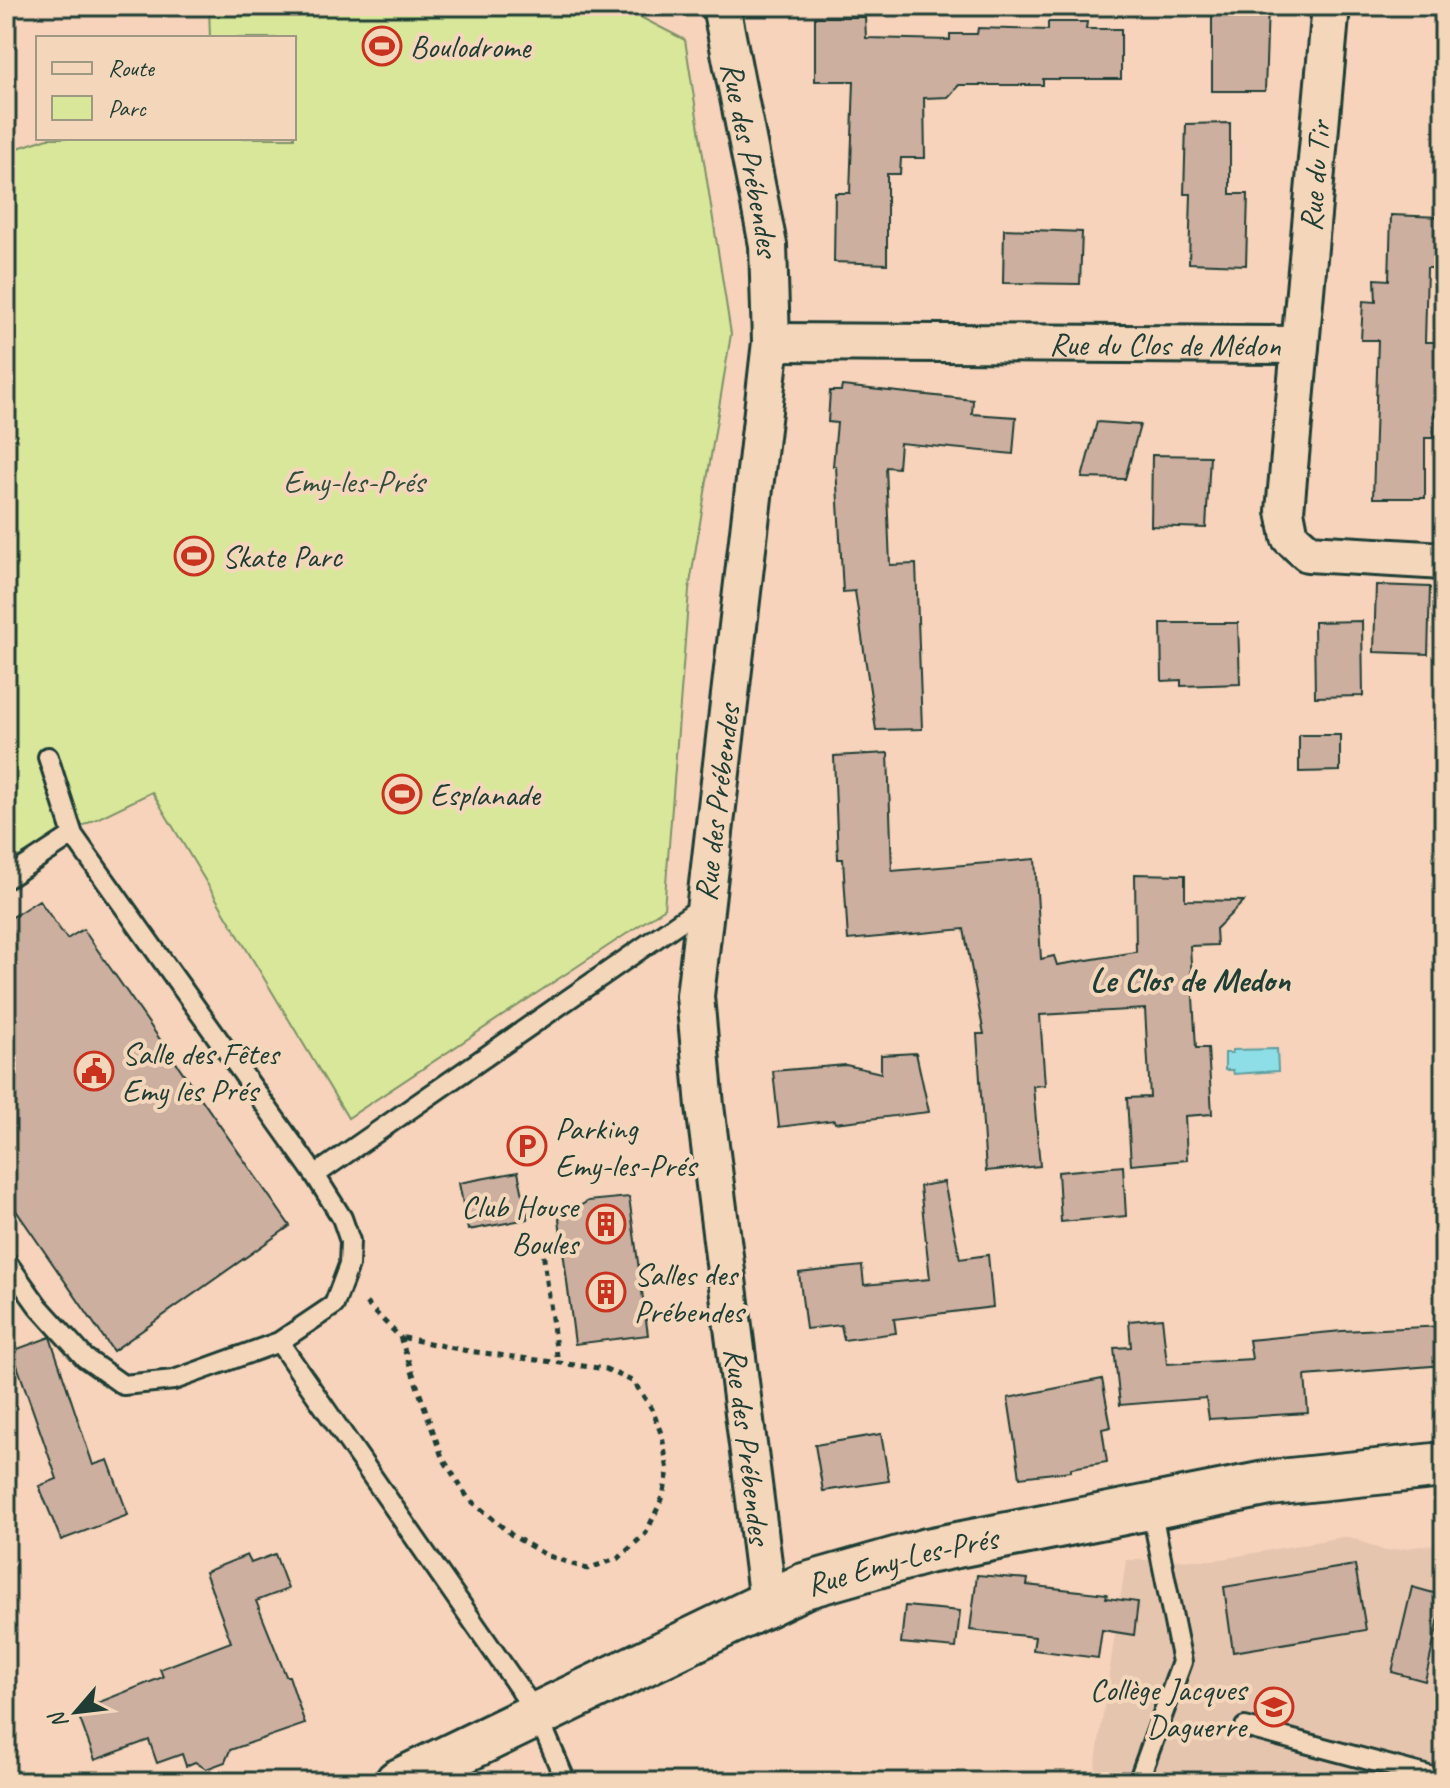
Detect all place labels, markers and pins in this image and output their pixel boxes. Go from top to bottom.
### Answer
sports icon: Boulodrome [361,25,403,67]
place label: Boulodrome [410,26,533,67]
sports icon: Skate Parc [173,535,215,577]
place label: Skate Parc [222,536,343,577]
sports icon: Esplanade [381,773,423,815]
place label: Esplanade [430,774,542,815]
place label: Salle des Fêtes Emy les Prés [122,1033,281,1111]
public building icon: Salle des Fêtes Emy les Prés [73,1050,115,1092]
place label: Parking Emy-les-Prés [555,1108,699,1186]
parking icon: Parking Emy-les-Prés [506,1125,548,1167]
place label: Club House Boules [461,1186,581,1264]
building icon: Club House Boules [585,1203,627,1245]
place label: Salles des Prébendes [634,1254,746,1332]
building icon: Salles des Prébendes [585,1271,627,1313]
place label: Collège Jacques Daguerre [1090,1669,1249,1747]
school or university icon: Collège Jacques Daguerre [1253,1686,1295,1728]

